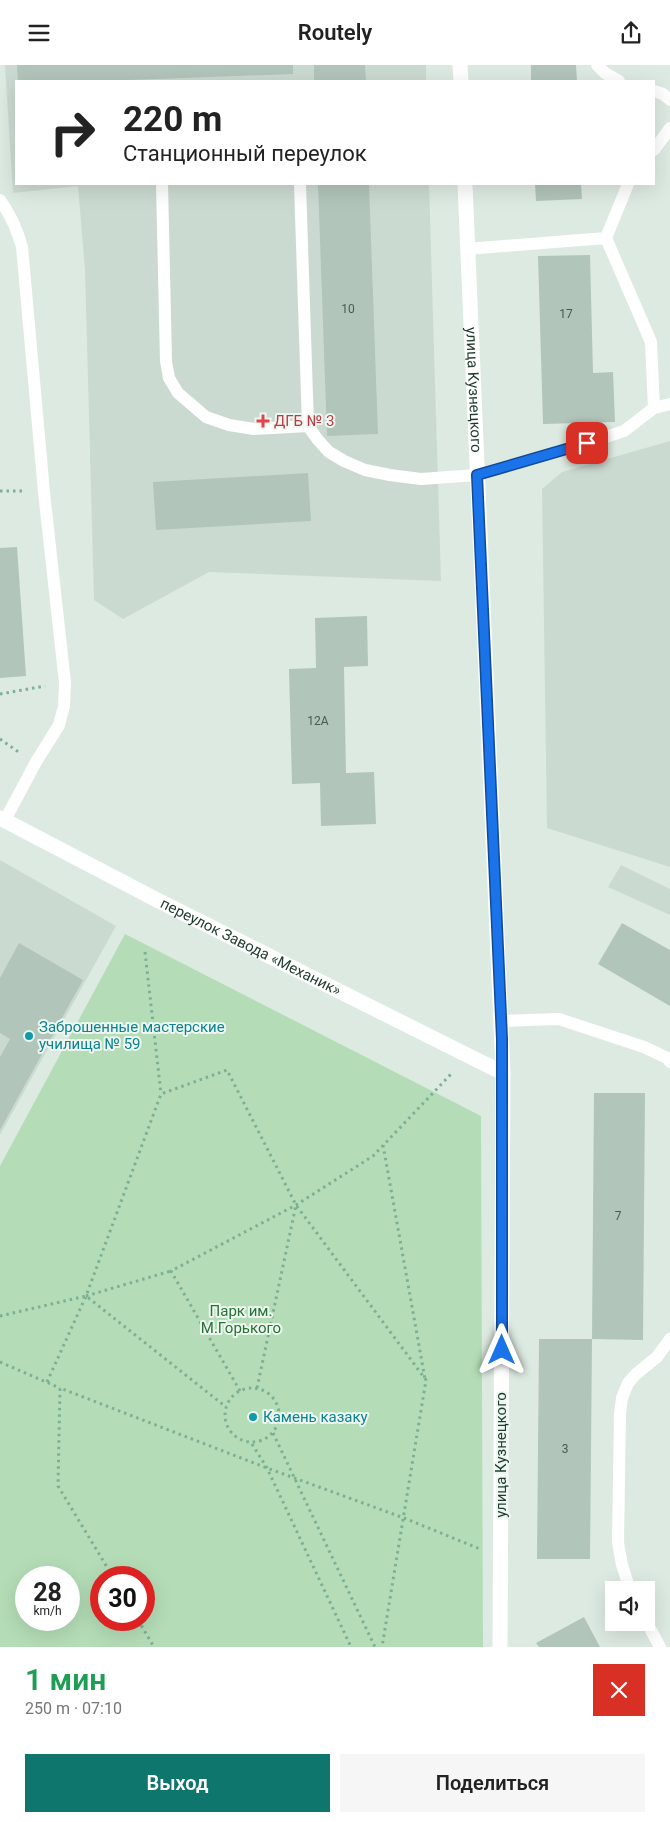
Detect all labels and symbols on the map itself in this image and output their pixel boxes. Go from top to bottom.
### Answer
house number: 10 [341,302,355,316]
house number: 17 [559,307,573,321]
street label: улица Кузнецкого [462,327,485,453]
place label: ДГБ № 3 [274,412,334,430]
marker: ДГБ № 3 [256,414,270,428]
pin [566,422,608,464]
house number: 12А [307,714,329,728]
street label: переулок Завода «Механик» [157,894,344,1000]
place label: Заброшенные мастерские училища № 59 [39,1018,225,1053]
marker: Заброшенные мастерские училища № 59 [23,1030,35,1042]
house number: 7 [615,1209,622,1223]
park label: Парк им. М.Горького [201,1302,281,1337]
position arrow [475,1323,527,1375]
street label: улица Кузнецкого [492,1392,510,1518]
place label: Камень казаку [263,1408,368,1426]
marker: Камень казаку [247,1411,259,1423]
house number: 3 [562,1442,568,1456]
speed limit sign: 30 [90,1566,155,1631]

